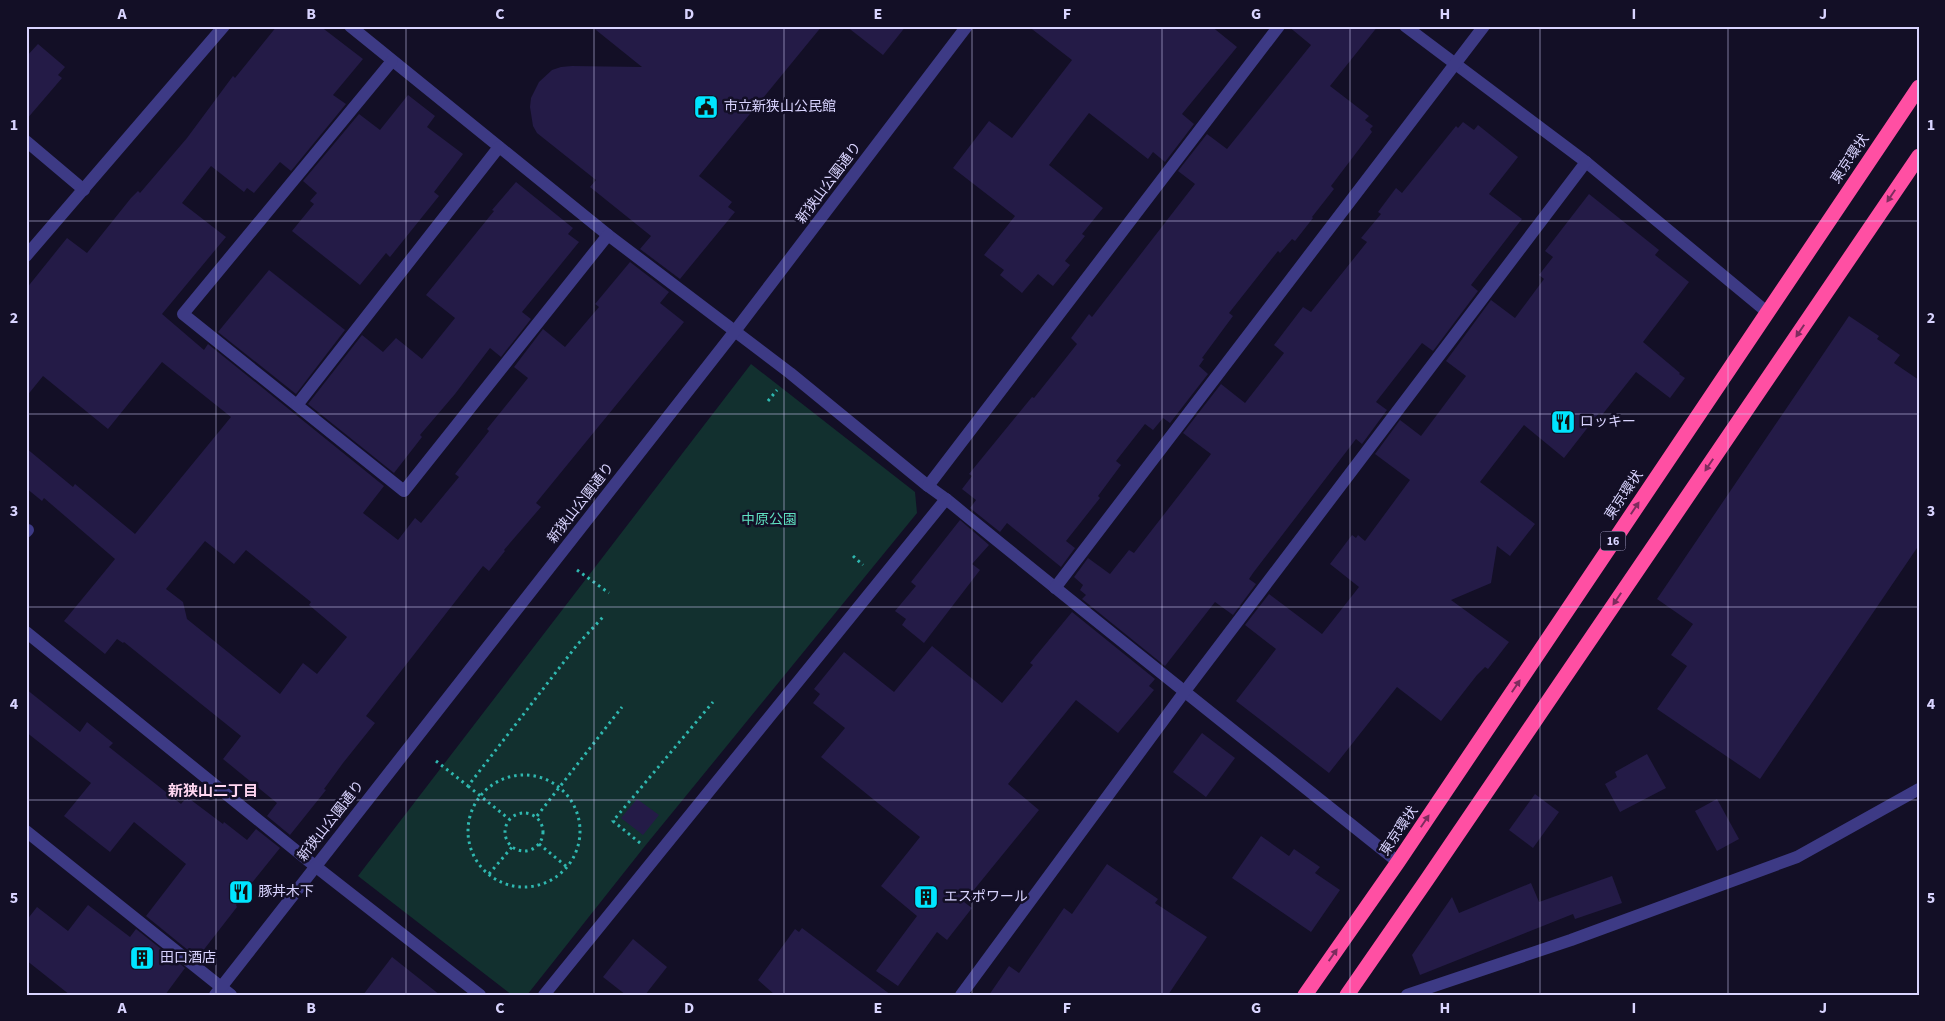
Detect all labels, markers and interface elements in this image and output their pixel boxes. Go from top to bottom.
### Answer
text: A [116,3,127,25]
text: B [306,3,316,25]
text: C [495,3,505,25]
text: D [684,3,694,25]
text: E [874,3,882,25]
text: F [1063,3,1071,25]
text: G [1251,3,1261,25]
text: H [1440,3,1450,25]
text: I [1632,3,1636,25]
text: J [1819,3,1827,25]
public building icon: 市立新狭山公民館 [693,94,719,120]
place label: 市立新狭山公民館 [724,97,836,117]
text: 1 [10,114,18,136]
text: 1 [1927,114,1935,136]
street label: 東京環状 [1826,130,1874,188]
street label: 新狭山公園通り [792,138,866,228]
one-way arrow [1886,189,1896,203]
text: 2 [10,307,18,329]
text: 2 [1927,307,1935,329]
one-way arrow [1795,324,1805,337]
restaurant icon: ロッキー [1550,409,1576,435]
place label: ロッキー [1580,412,1636,432]
street label: 新狭山公園通り [543,458,619,548]
one-way arrow [1704,458,1714,472]
street label: 東京環状 [1600,466,1648,524]
text: 3 [10,500,18,522]
text: 3 [1927,500,1935,522]
one-way arrow [1630,501,1640,514]
park label: 中原公園 [741,510,797,530]
road number: 16 [1600,532,1626,550]
one-way arrow [1612,593,1622,606]
one-way arrow [1511,679,1520,693]
text: 4 [10,693,19,715]
text: 4 [1927,693,1936,715]
street label: 新狭山公園通り [293,776,369,866]
district label: 新狭山二丁目 [168,781,258,802]
street label: 東京環状 [1375,802,1423,860]
one-way arrow [1420,814,1430,828]
restaurant icon: 豚丼木下 [228,879,254,905]
place label: 豚丼木下 [258,882,314,902]
building icon: エスポワール [913,884,939,910]
text: 5 [10,887,18,909]
place label: エスポワール [944,887,1028,907]
text: 5 [1927,887,1935,909]
building icon: 田口酒店 [129,945,155,971]
place label: 田口酒店 [160,948,216,968]
one-way arrow [1328,948,1338,962]
text: A [116,997,127,1019]
text: B [306,997,316,1019]
text: C [495,997,505,1019]
text: D [684,997,694,1019]
text: E [874,997,882,1019]
text: F [1063,997,1071,1019]
text: G [1251,997,1261,1019]
text: H [1440,997,1450,1019]
text: I [1632,997,1636,1019]
text: J [1819,997,1827,1019]

